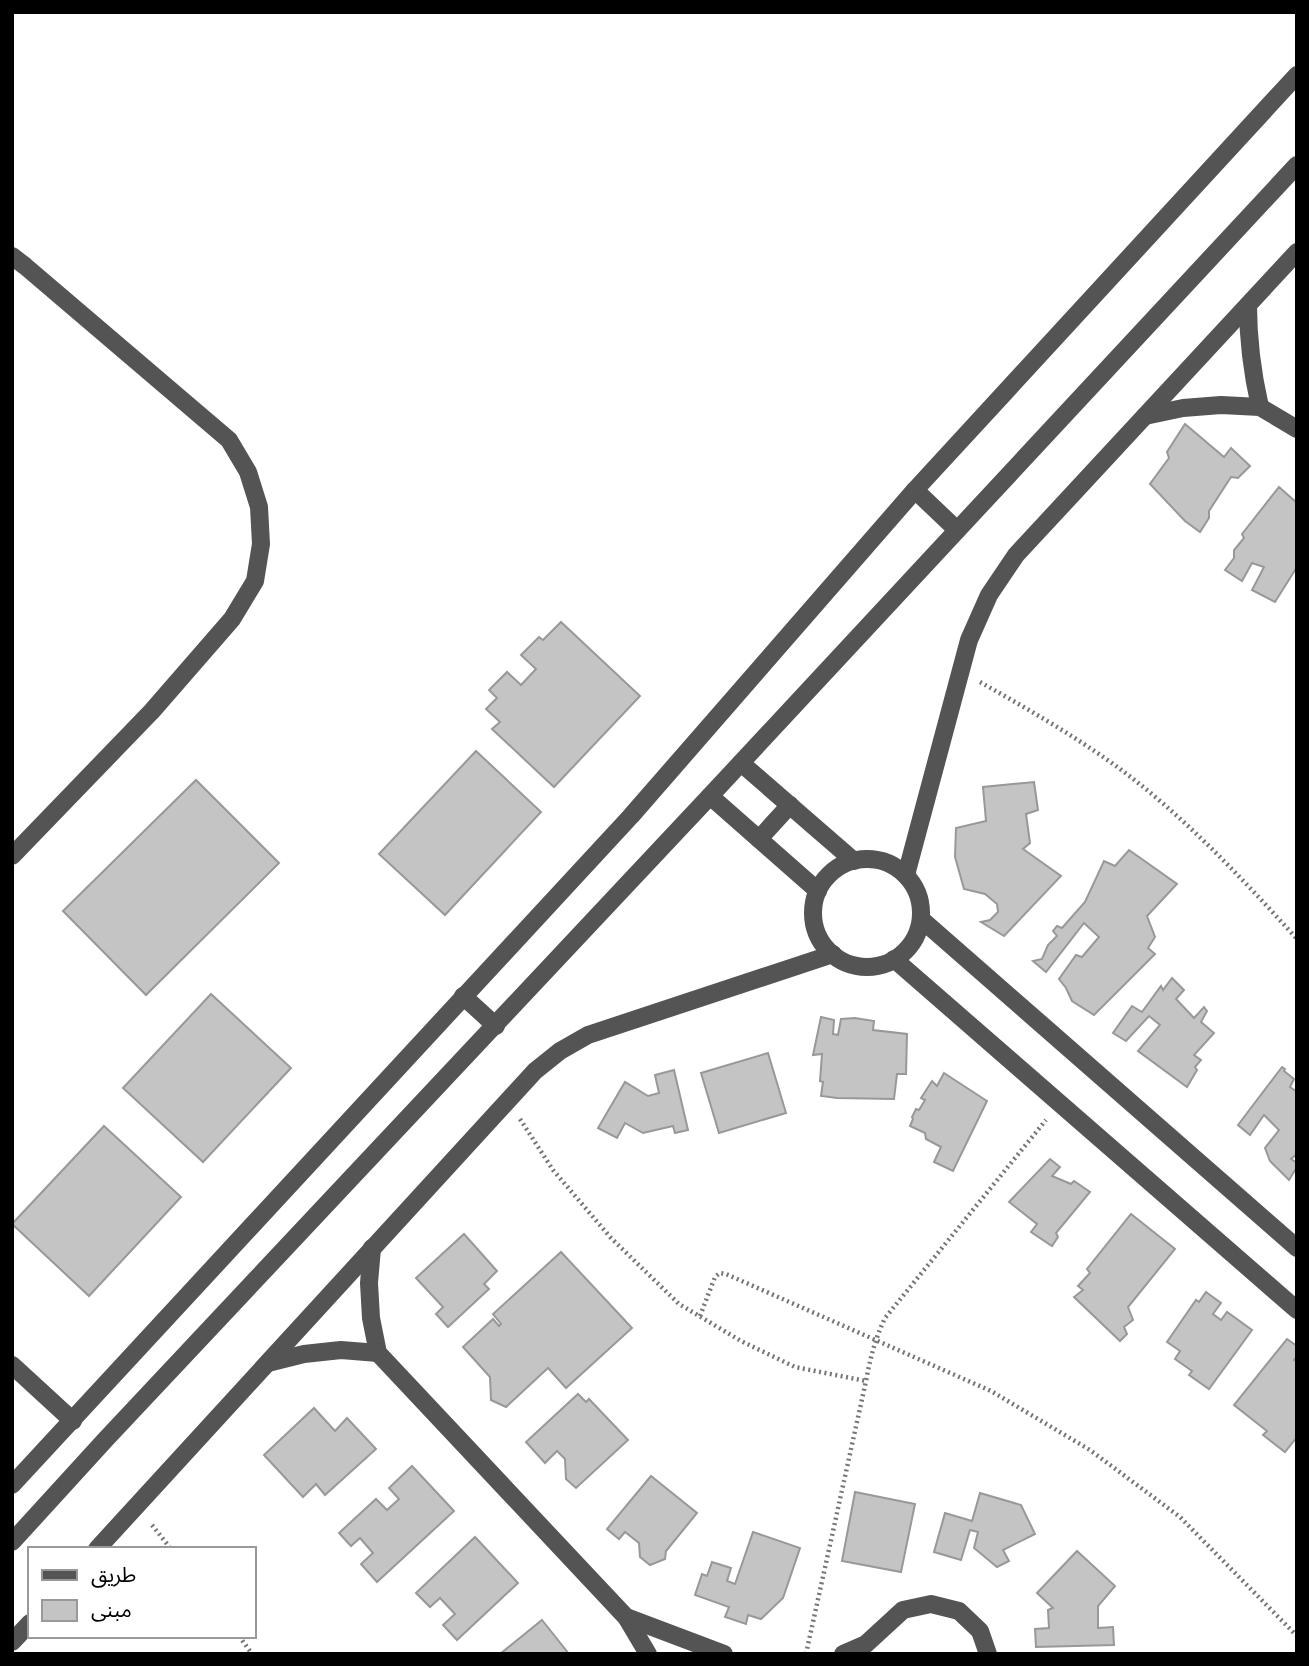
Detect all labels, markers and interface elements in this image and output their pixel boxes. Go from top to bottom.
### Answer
legend [28,1547,256,1638]
text: طريق [91,1561,136,1588]
text: مبنى [91,1596,132,1623]

